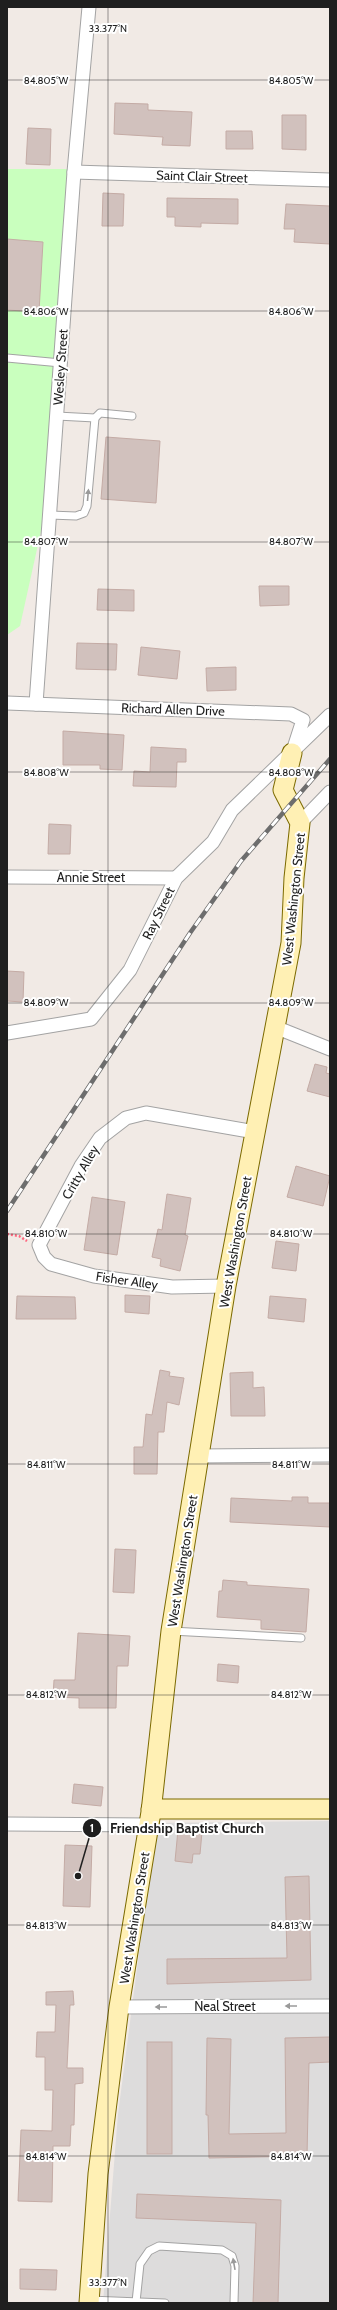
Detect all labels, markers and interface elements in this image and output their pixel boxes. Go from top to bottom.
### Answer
text: 33.377°N [89,22,127,35]
text: 84.805°W [24,74,69,87]
text: 84.805°W [269,74,314,87]
street label: Saint Clair Street [156,166,249,186]
text: 84.806°W [24,305,69,318]
text: 84.806°W [269,305,314,318]
street label: Wesley Street [49,328,71,406]
one-way arrow [85,489,91,501]
text: 84.807°W [24,535,69,548]
text: 84.807°W [269,535,314,548]
street label: Richard Allen Drive [121,699,225,719]
text: 84.808°W [23,766,69,779]
text: 84.808°W [268,766,314,779]
street label: West Washington Street [278,831,308,966]
street label: Annie Street [57,869,126,885]
street label: Ray Street [138,883,178,942]
text: 84.809°W [24,996,69,1009]
text: 84.809°W [269,996,314,1009]
street label: Critty Alley [58,1142,102,1202]
street label: West Washington Street [216,1174,255,1309]
text: 84.810°W [25,1227,68,1240]
text: 84.810°W [270,1227,313,1240]
street label: Fisher Alley [95,1268,160,1292]
text: 84.811°W [27,1458,66,1471]
text: 84.811°W [272,1458,311,1471]
street label: West Washington Street [164,1493,200,1628]
text: 84.812°W [26,1688,67,1701]
text: 84.812°W [271,1688,312,1701]
callout: Friendship Baptist Church [82,1815,272,1841]
text: Friendship Baptist Church [110,1819,264,1837]
text: 1 [90,1820,94,1835]
street label: West Washington Street [116,1850,152,1985]
text: 84.813°W [26,1919,67,1932]
text: 84.813°W [271,1919,312,1932]
street label: Neal Street [194,1998,256,2014]
one-way arrow [284,2003,297,2009]
one-way arrow [154,2004,167,2010]
text: 84.814°W [25,2150,67,2163]
text: 84.814°W [270,2150,312,2163]
one-way arrow [230,2258,236,2270]
text: 33.377°N [89,2276,127,2289]

